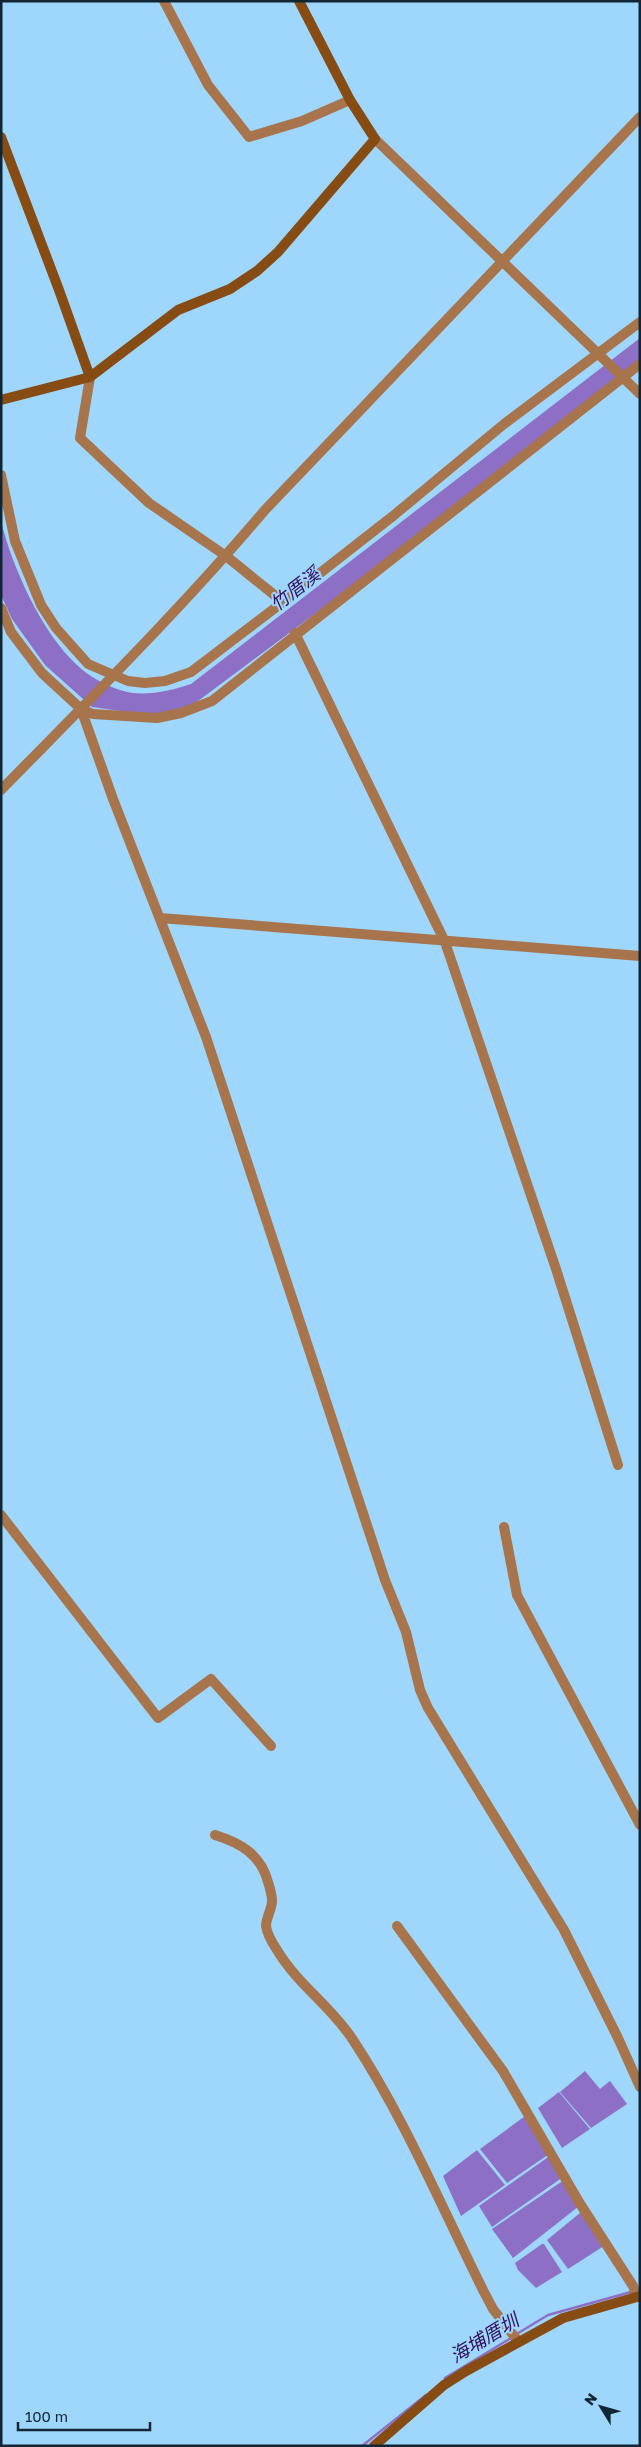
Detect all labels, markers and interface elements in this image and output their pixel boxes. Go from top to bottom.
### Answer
water label: 竹厝溪 [265,560,327,615]
water label: 海埔厝圳 [445,2307,525,2367]
north arrow [576,2382,626,2432]
text: N [580,2390,600,2408]
scale bar [18,2400,150,2432]
text: 100 m [25,2407,68,2425]

